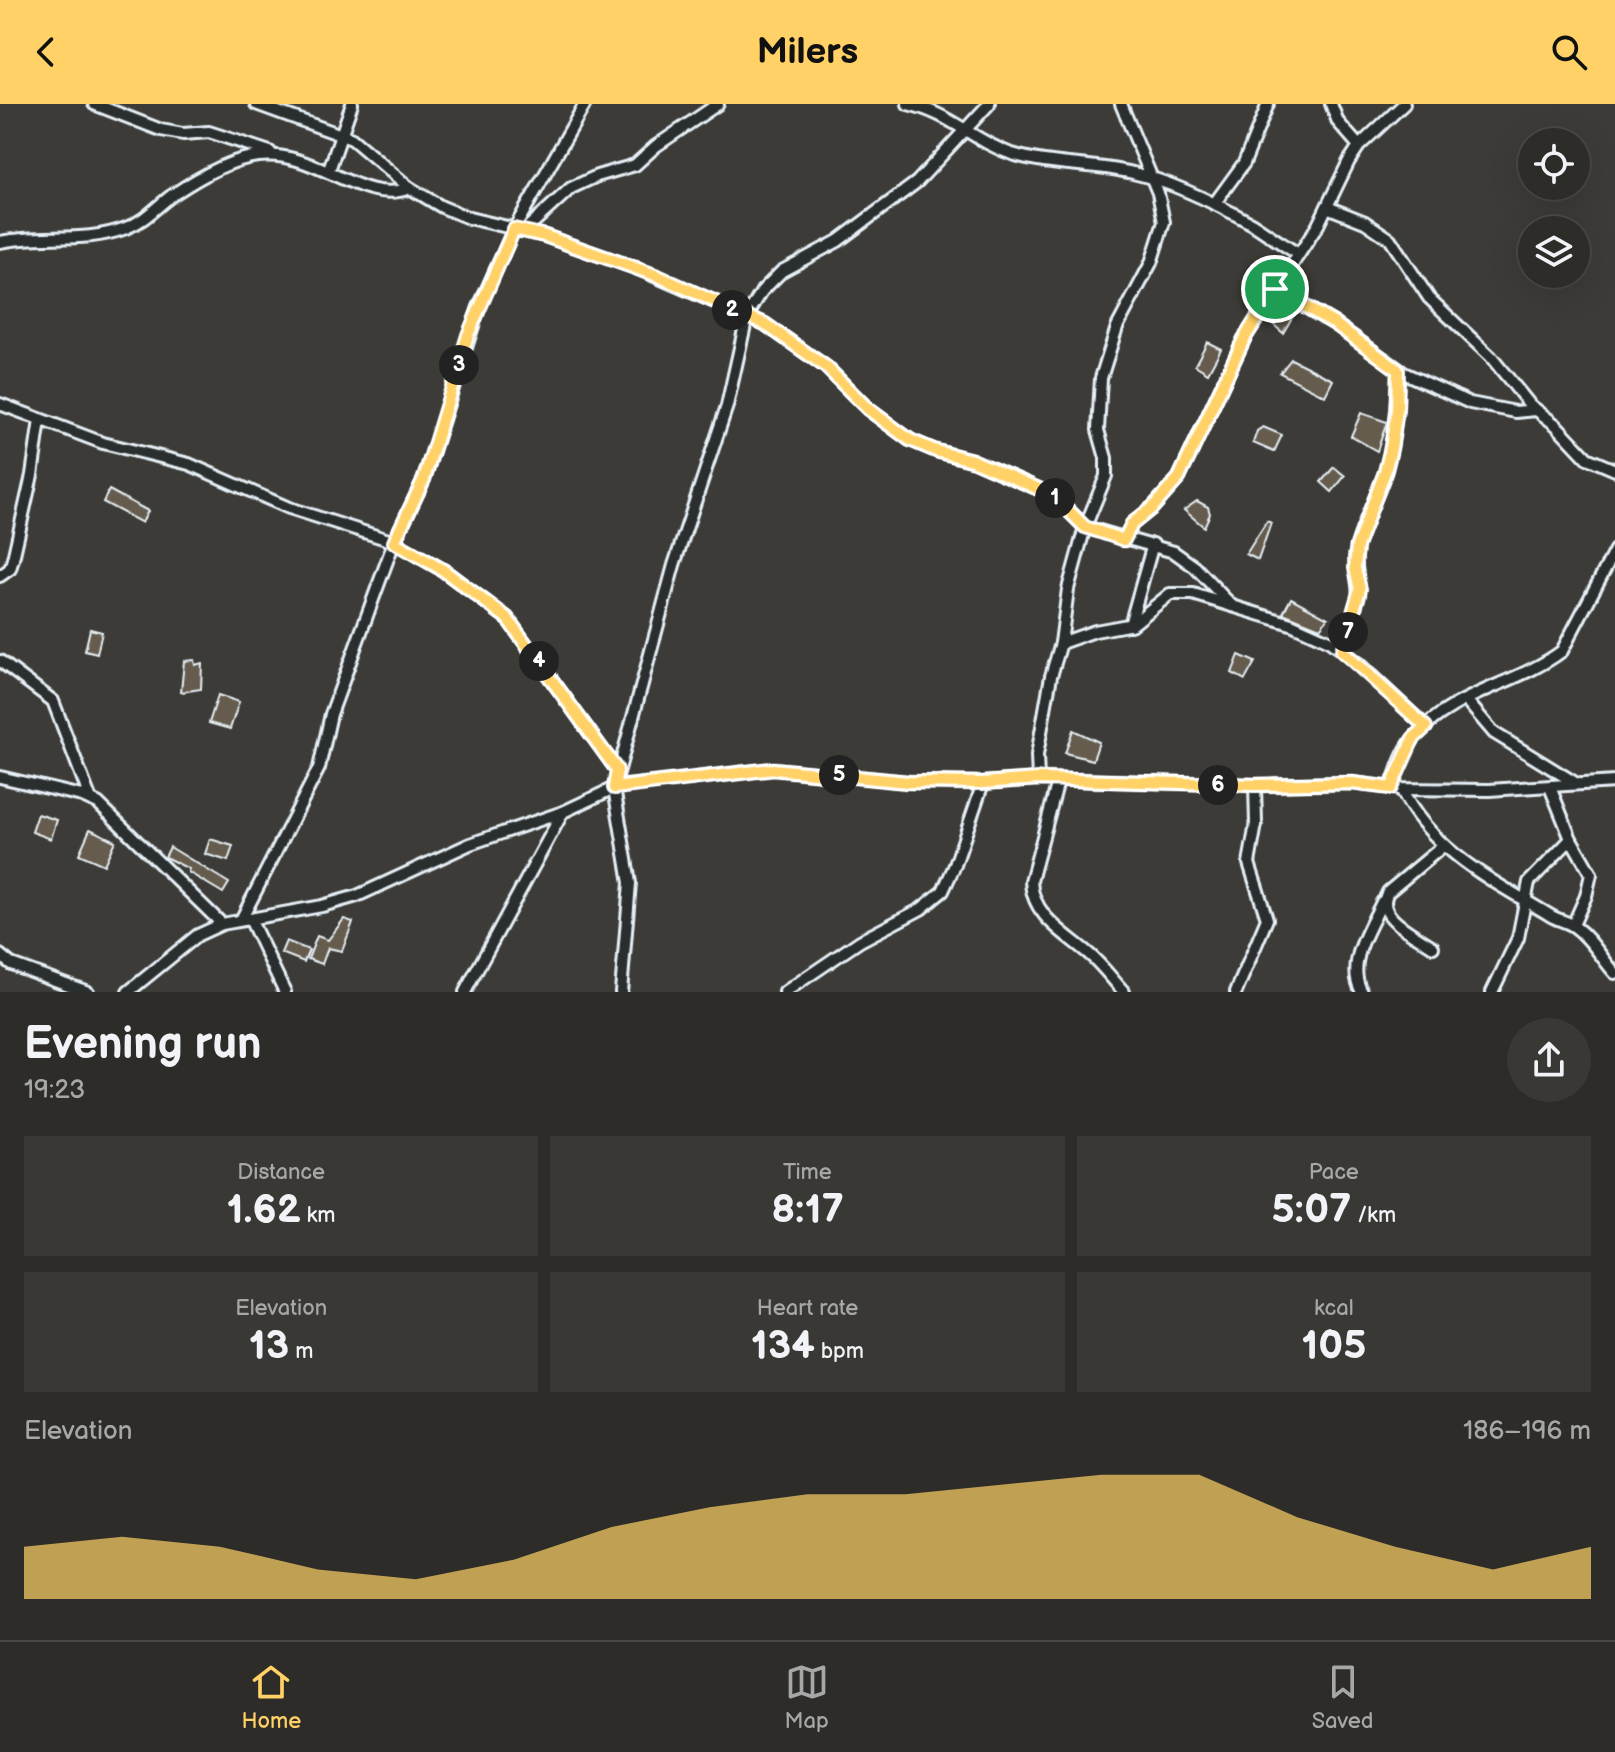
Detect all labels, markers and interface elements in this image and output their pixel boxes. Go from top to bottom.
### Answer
icon: back [24,30,68,74]
icon: search [1547,30,1591,74]
text: Milers [757,31,858,74]
map controls [1518,128,1590,288]
button: locate [1518,128,1590,200]
button: layers [1518,216,1590,288]
pin [1241,255,1309,323]
icon: arrive [1253,267,1297,311]
pin: 2 [712,290,752,330]
text: 2 [725,296,739,323]
pin: 3 [439,345,479,385]
text: 3 [453,351,465,378]
pin: 1 [1035,478,1075,518]
text: 1 [1050,484,1060,511]
pin: 7 [1328,612,1368,652]
text: 7 [1342,618,1354,645]
pin: 4 [519,641,559,681]
text: 4 [533,647,545,674]
pin: 5 [819,755,859,795]
text: 5 [833,761,845,788]
pin: 6 [1198,765,1238,805]
text: 6 [1211,771,1225,798]
text: Evening run [24,1018,261,1071]
button: share [1507,1018,1591,1102]
text: 19:23 [24,1075,85,1106]
text: Distance [237,1159,325,1186]
text: Time [783,1159,832,1186]
text: Pace [1309,1159,1359,1186]
text: 1.62 [227,1186,301,1234]
text: 8:17 [771,1186,844,1234]
text: 5:07 [1272,1186,1351,1234]
text: km [301,1202,336,1229]
text: /km [1351,1202,1396,1229]
text: Elevation [235,1295,327,1322]
text: Heart rate [757,1295,858,1322]
text: kcal [1314,1295,1354,1322]
text: 13 [249,1322,289,1370]
text: 134 [751,1322,815,1370]
text: 105 [1301,1322,1366,1370]
text: m [289,1338,313,1365]
text: bpm [815,1338,864,1365]
text: Elevation [24,1416,132,1447]
text: 186–196 m [1463,1416,1591,1447]
tab: Home [242,1660,301,1735]
tab: Map [784,1660,829,1735]
tab: Saved [1312,1660,1373,1735]

